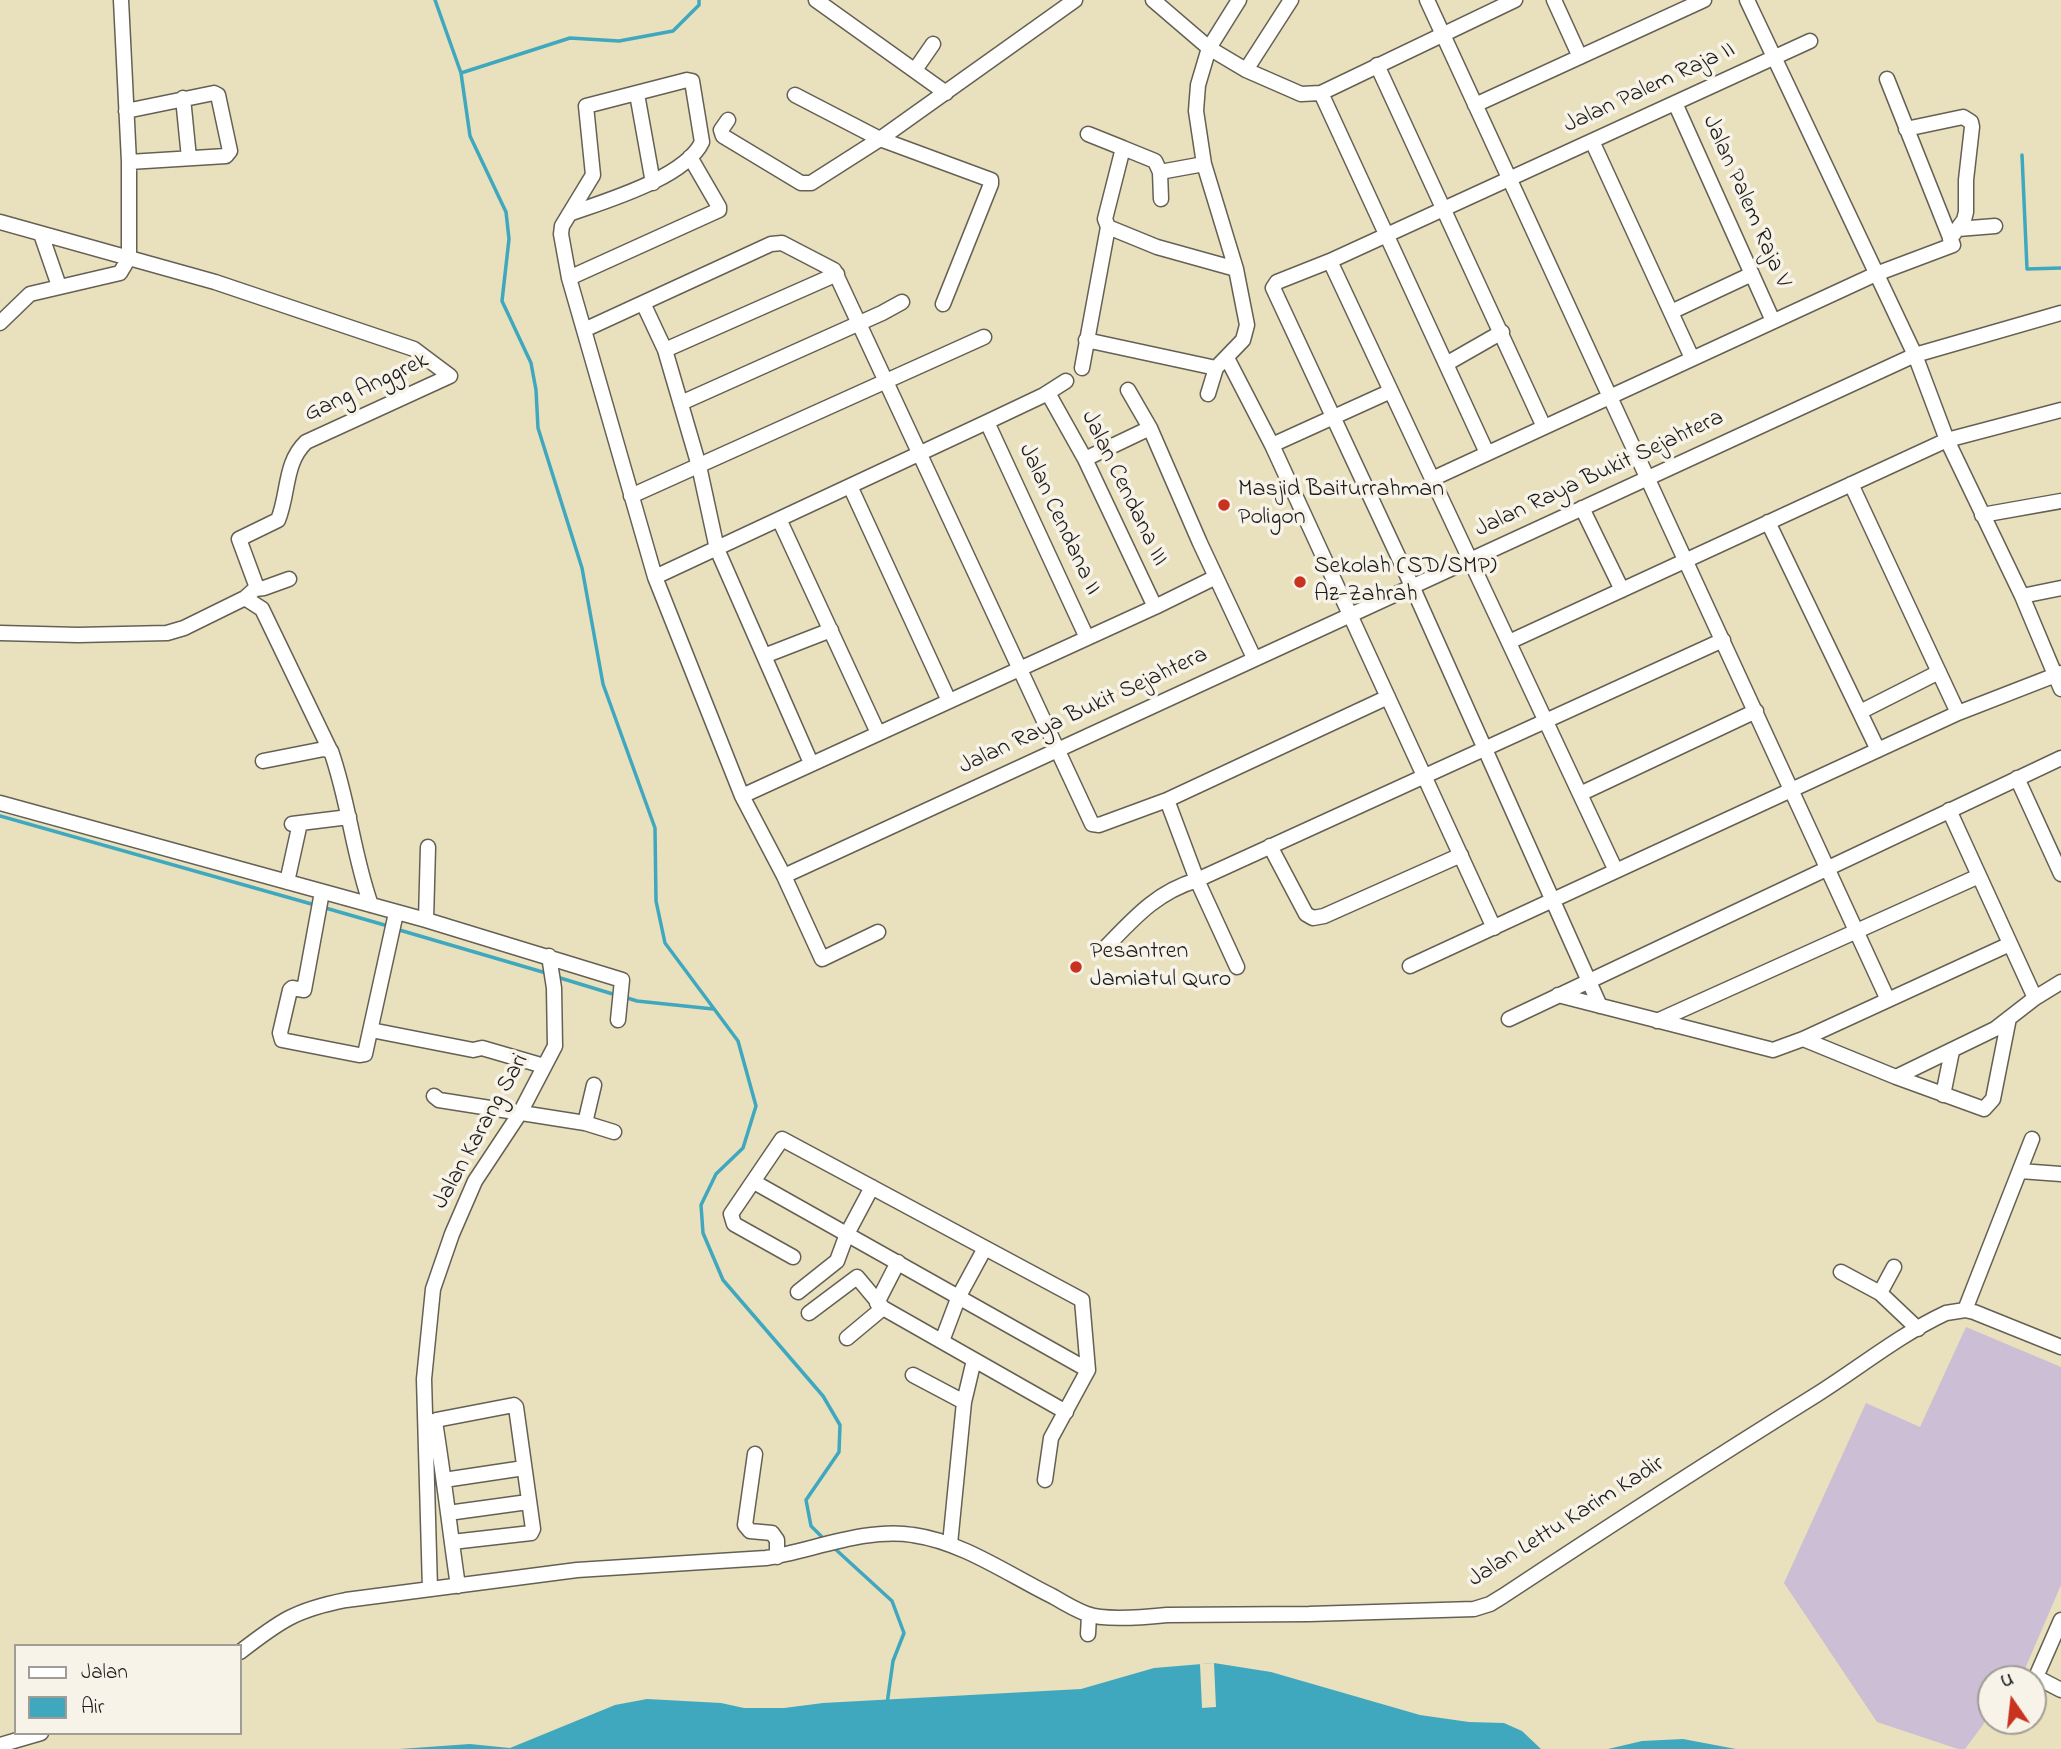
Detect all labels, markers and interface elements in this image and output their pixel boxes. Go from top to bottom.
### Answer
street label: Jalan Palem Raja II [1560,37,1740,141]
street label: Jalan Palem Raja V [1694,111,1796,293]
street label: Gang Anggrek [300,348,434,430]
street label: Jalan Raya Bukit Sejahtera [1471,405,1729,545]
street label: Jalan Cendana III [1073,407,1173,571]
street label: Jalan Cendana II [1010,440,1106,600]
place label: Masjid Baiturrahman Poligon [1238,477,1444,533]
marker: Masjid Baiturrahman Poligon [1216,497,1232,513]
place label: Sekolah (SD/SMP) Az-Zahrah [1314,554,1497,610]
marker: Sekolah (SD/SMP) Az-Zahrah [1292,574,1308,590]
street label: Jalan Raya Bukit Sejahtera [955,642,1213,782]
place label: Pesantren Jamiatul Quro [1090,939,1231,995]
marker: Pesantren Jamiatul Quro [1068,959,1084,975]
street label: Jalan Karang Sari [427,1049,537,1215]
street label: Jalan Lettu Karim Kadir [1464,1451,1670,1595]
legend [14,1644,242,1735]
text: Jalan [81,1658,128,1688]
north arrow [1977,1665,2047,1735]
text: U [1998,1667,2016,1696]
text: Air [81,1693,104,1723]

